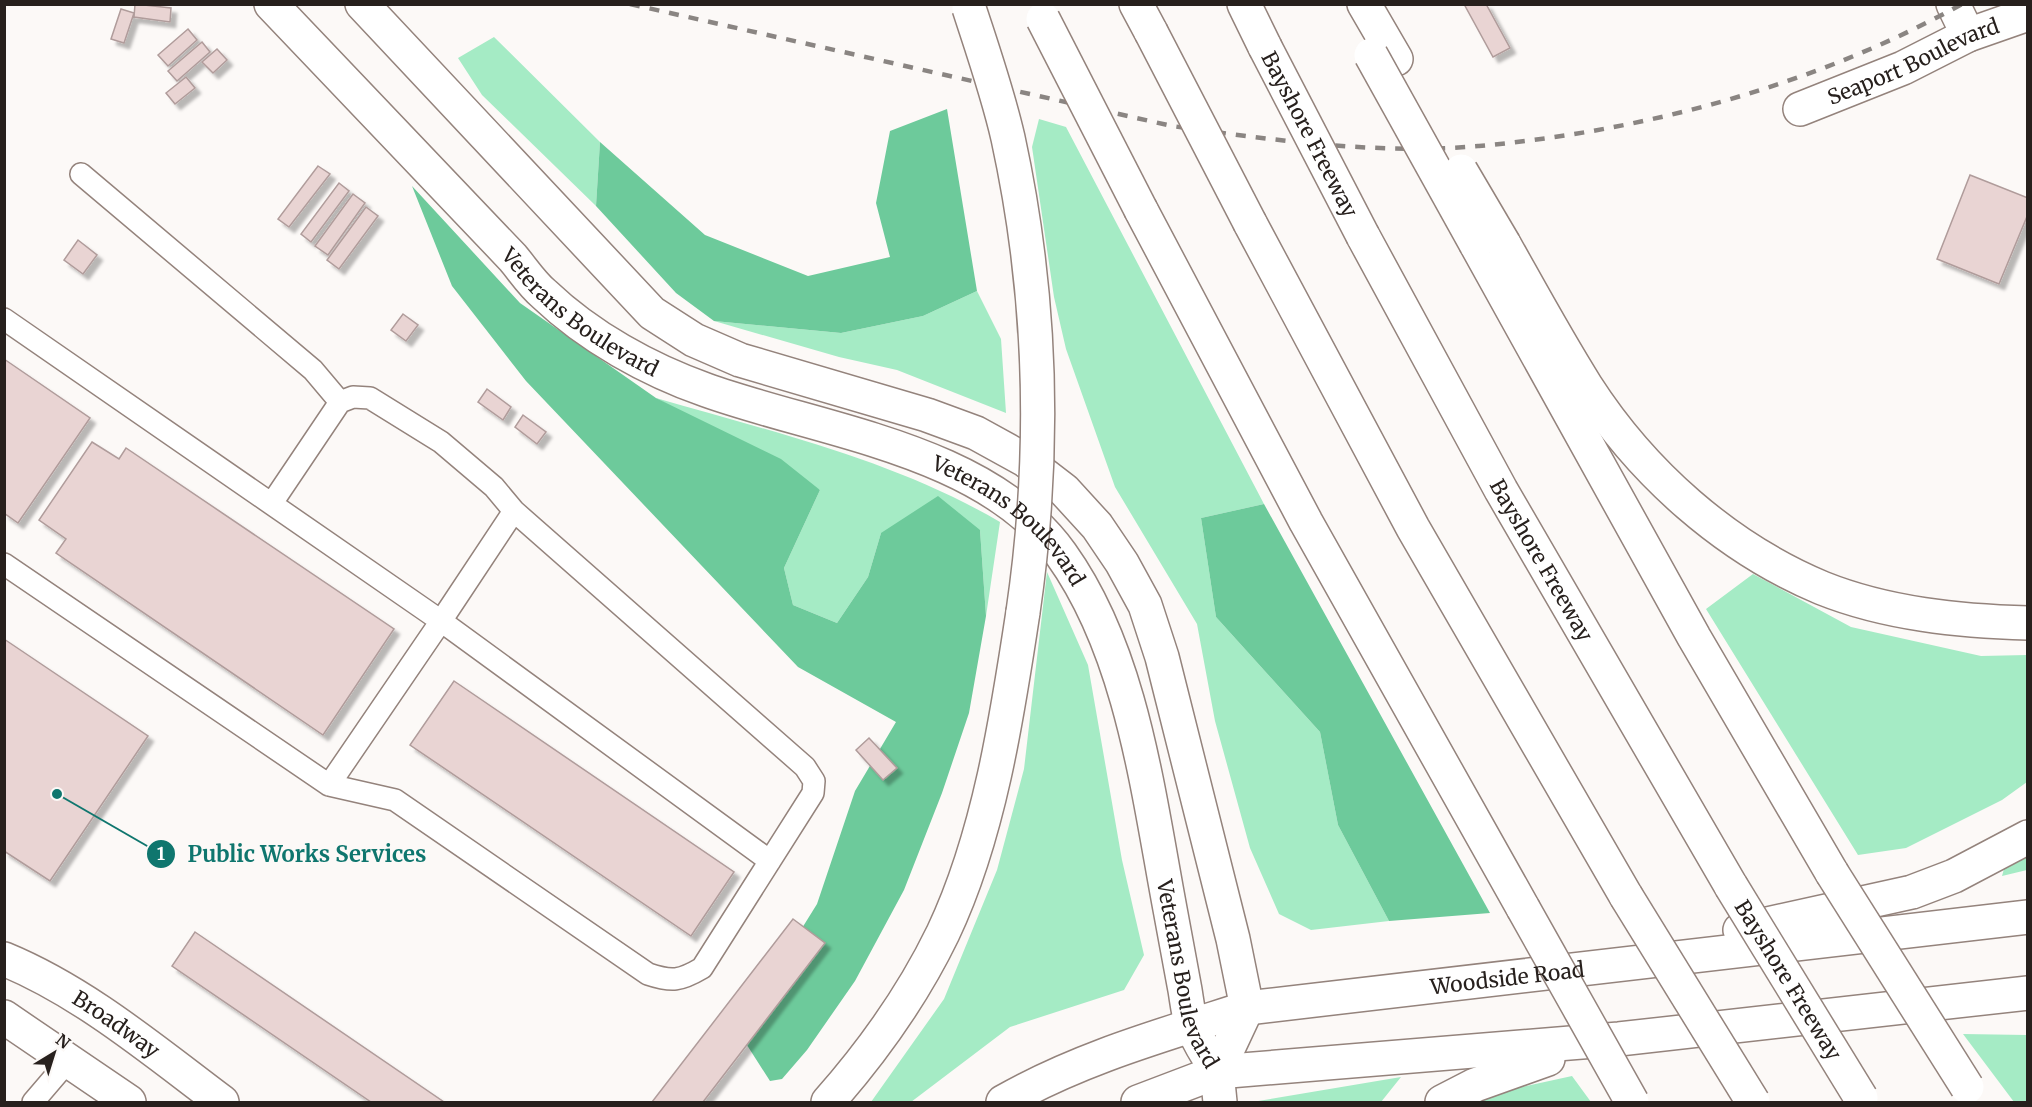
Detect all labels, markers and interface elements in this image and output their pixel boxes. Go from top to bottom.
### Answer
street label: Seaport Boulevard [1823,12,2003,110]
street label: Bayshore Freeway [1256,47,1365,222]
street label: Veterans Boulevard [496,241,663,382]
street label: Veterans Boulevard [927,449,1092,591]
street label: Bayshore Freeway [1484,474,1600,647]
callout: Public Works Services [146,834,438,874]
text: Public Works Services [188,840,426,868]
text: 1 [157,842,165,865]
street label: Veterans Boulevard [1151,876,1225,1073]
street label: Bayshore Freeway [1729,895,1848,1066]
street label: Woodside Road [1428,955,1586,1000]
street label: Broadway [68,984,166,1064]
north arrow [24,1023,84,1083]
text: N [52,1029,75,1053]

